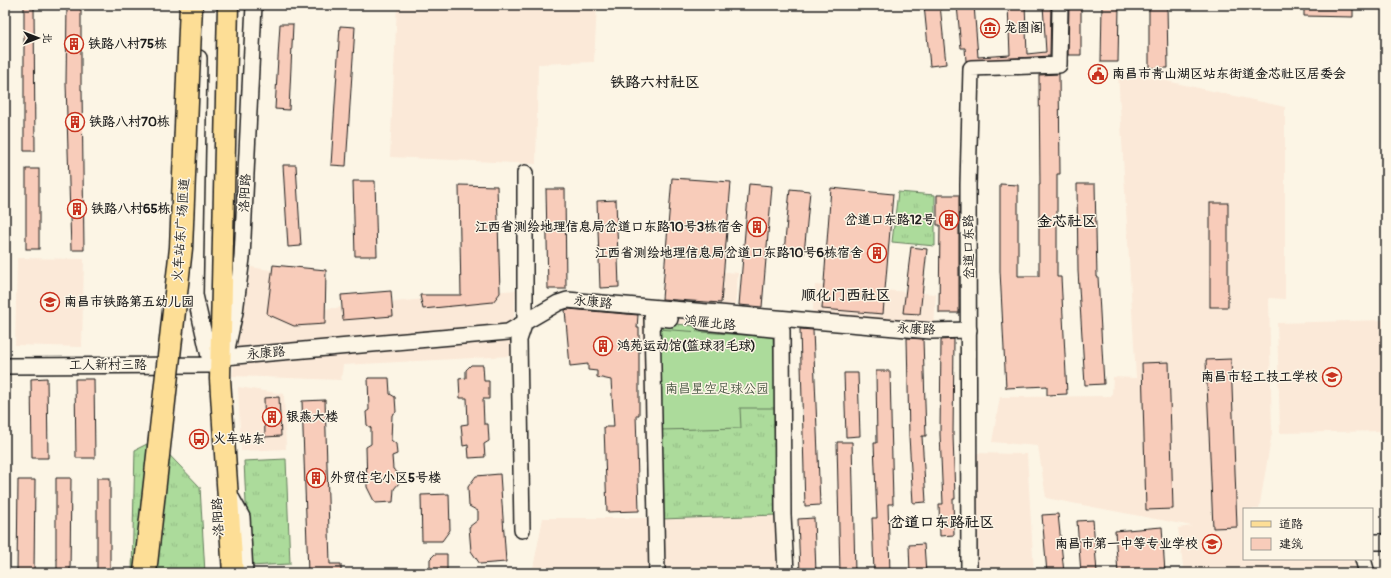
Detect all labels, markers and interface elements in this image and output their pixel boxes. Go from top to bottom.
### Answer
museum icon: 龙图阁 [979,17,1001,39]
north arrow [18,18,58,58]
place label: 龙图阁 [1004,20,1043,36]
text: 北 [41,33,54,44]
building icon: 铁路八村75栋 [63,33,85,55]
place label: 铁路八村75栋 [88,36,167,52]
public building icon: 南昌市青山湖区站东街道金芯社区居委会 [1087,63,1109,85]
place label: 南昌市青山湖区站东街道金芯社区居委会 [1112,66,1346,82]
district label: 铁路六村社区 [610,73,700,92]
building icon: 铁路八村70栋 [64,111,86,133]
place label: 铁路八村70栋 [89,114,170,130]
street label: 洛阳路 [236,173,254,213]
street label: 火车站东广场匝道 [169,178,193,282]
building icon: 铁路八村65栋 [66,198,88,220]
place label: 铁路八村65栋 [91,201,171,217]
building icon: 岔道口东路12号 [938,209,960,231]
place label: 岔道口东路12号 [845,212,935,228]
district label: 金芯社区 [1037,212,1097,231]
street label: 岔道口东路 [960,214,978,280]
building icon: 江西省测绘地理信息局岔道口东路10号3栋宿舍 [746,216,768,238]
place label: 江西省测绘地理信息局岔道口东路10号3栋宿舍 [475,219,743,235]
building icon: 江西省测绘地理信息局岔道口东路10号6栋宿舍 [866,242,888,264]
place label: 江西省测绘地理信息局岔道口东路10号6栋宿舍 [594,245,863,261]
district label: 顺化门西社区 [801,286,891,305]
school or university icon: 南昌市铁路第五幼儿园 [39,291,61,313]
street label: 永康路 [573,292,613,312]
place label: 南昌市铁路第五幼儿园 [64,294,194,310]
street label: 鸿雁北路 [683,312,737,334]
street label: 永康路 [896,320,936,338]
building icon: 鸿苑运动馆(篮球羽毛球) [592,335,614,357]
place label: 鸿苑运动馆(篮球羽毛球) [617,338,756,354]
street label: 永康路 [246,343,286,363]
street label: 工人新村三路 [69,357,147,373]
school or university icon: 南昌市轻工技工学校 [1321,366,1343,388]
place label: 南昌市轻工技工学校 [1201,369,1318,385]
park label: 南昌星空足球公园 [665,381,769,397]
building icon: 银燕大楼 [261,406,283,428]
place label: 银燕大楼 [286,409,338,425]
bus stop icon: 火车站东 [188,428,210,450]
place label: 火车站东 [213,431,265,447]
building icon: 外贸住宅小区5号楼 [305,467,327,489]
place label: 外贸住宅小区5号楼 [330,470,441,486]
street label: 洛阳路 [209,497,227,537]
legend [1243,508,1373,560]
district label: 岔道口东路社区 [889,513,995,532]
text: 道路 [1279,517,1303,532]
school or university icon: 南昌市第一中等专业学校 [1201,533,1223,555]
place label: 南昌市第一中等专业学校 [1055,536,1198,552]
text: 建筑 [1279,537,1303,552]

